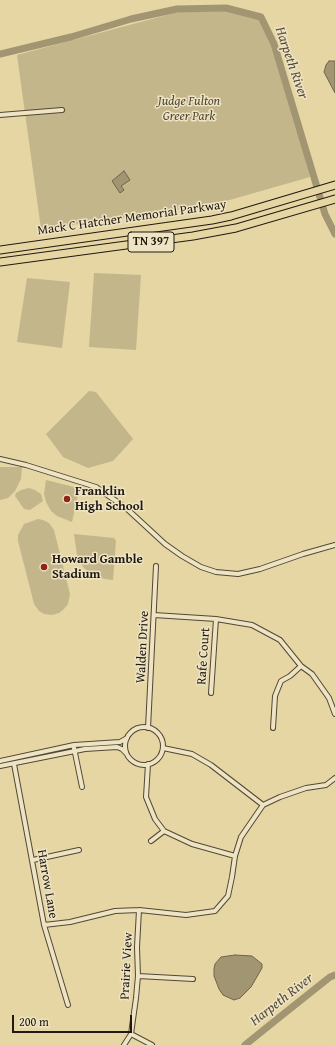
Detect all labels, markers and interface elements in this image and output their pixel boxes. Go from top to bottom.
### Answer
water label: Harpeth River [271,25,311,101]
park label: Judge Fulton Greer Park [158,94,220,125]
street label: Mack C Hatcher Memorial Parkway [36,197,228,239]
road number: TN 397 [128,232,174,252]
place label: Franklin High School [75,484,144,515]
marker: Franklin High School [62,494,72,504]
place label: Howard Gamble Stadium [52,552,143,583]
marker: Howard Gamble Stadium [39,562,49,572]
street label: Walden Drive [133,610,153,684]
street label: Rafe Court [194,627,214,685]
street label: Harrow Lane [33,848,61,920]
street label: Prairie View [117,932,137,1000]
water label: Harpeth River [247,970,317,1030]
scale bar [14,1007,134,1033]
text: 200 m [19,1013,49,1030]

